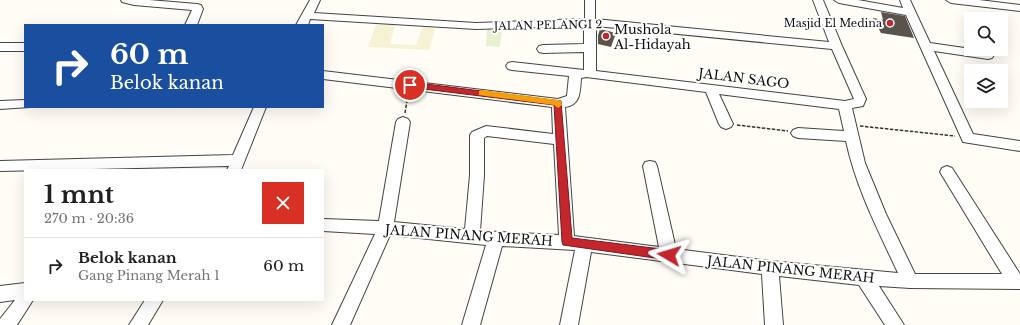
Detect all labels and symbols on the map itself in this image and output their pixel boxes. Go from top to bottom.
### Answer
place label: Masjid El Medina [784,16,883,30]
street label: JALAN PELANGI 2 [492,17,602,33]
marker: Masjid El Medina [885,18,895,28]
place label: Mushola Al-Hidayah [613,21,691,53]
marker: Mushola Al-Hidayah [601,31,611,41]
street label: JALAN SAGO [695,64,790,93]
pin [393,68,427,102]
street label: JALAN PINANG MERAH [383,221,553,250]
position arrow [648,234,690,276]
street label: JALAN PINANG MERAH [704,252,875,287]

